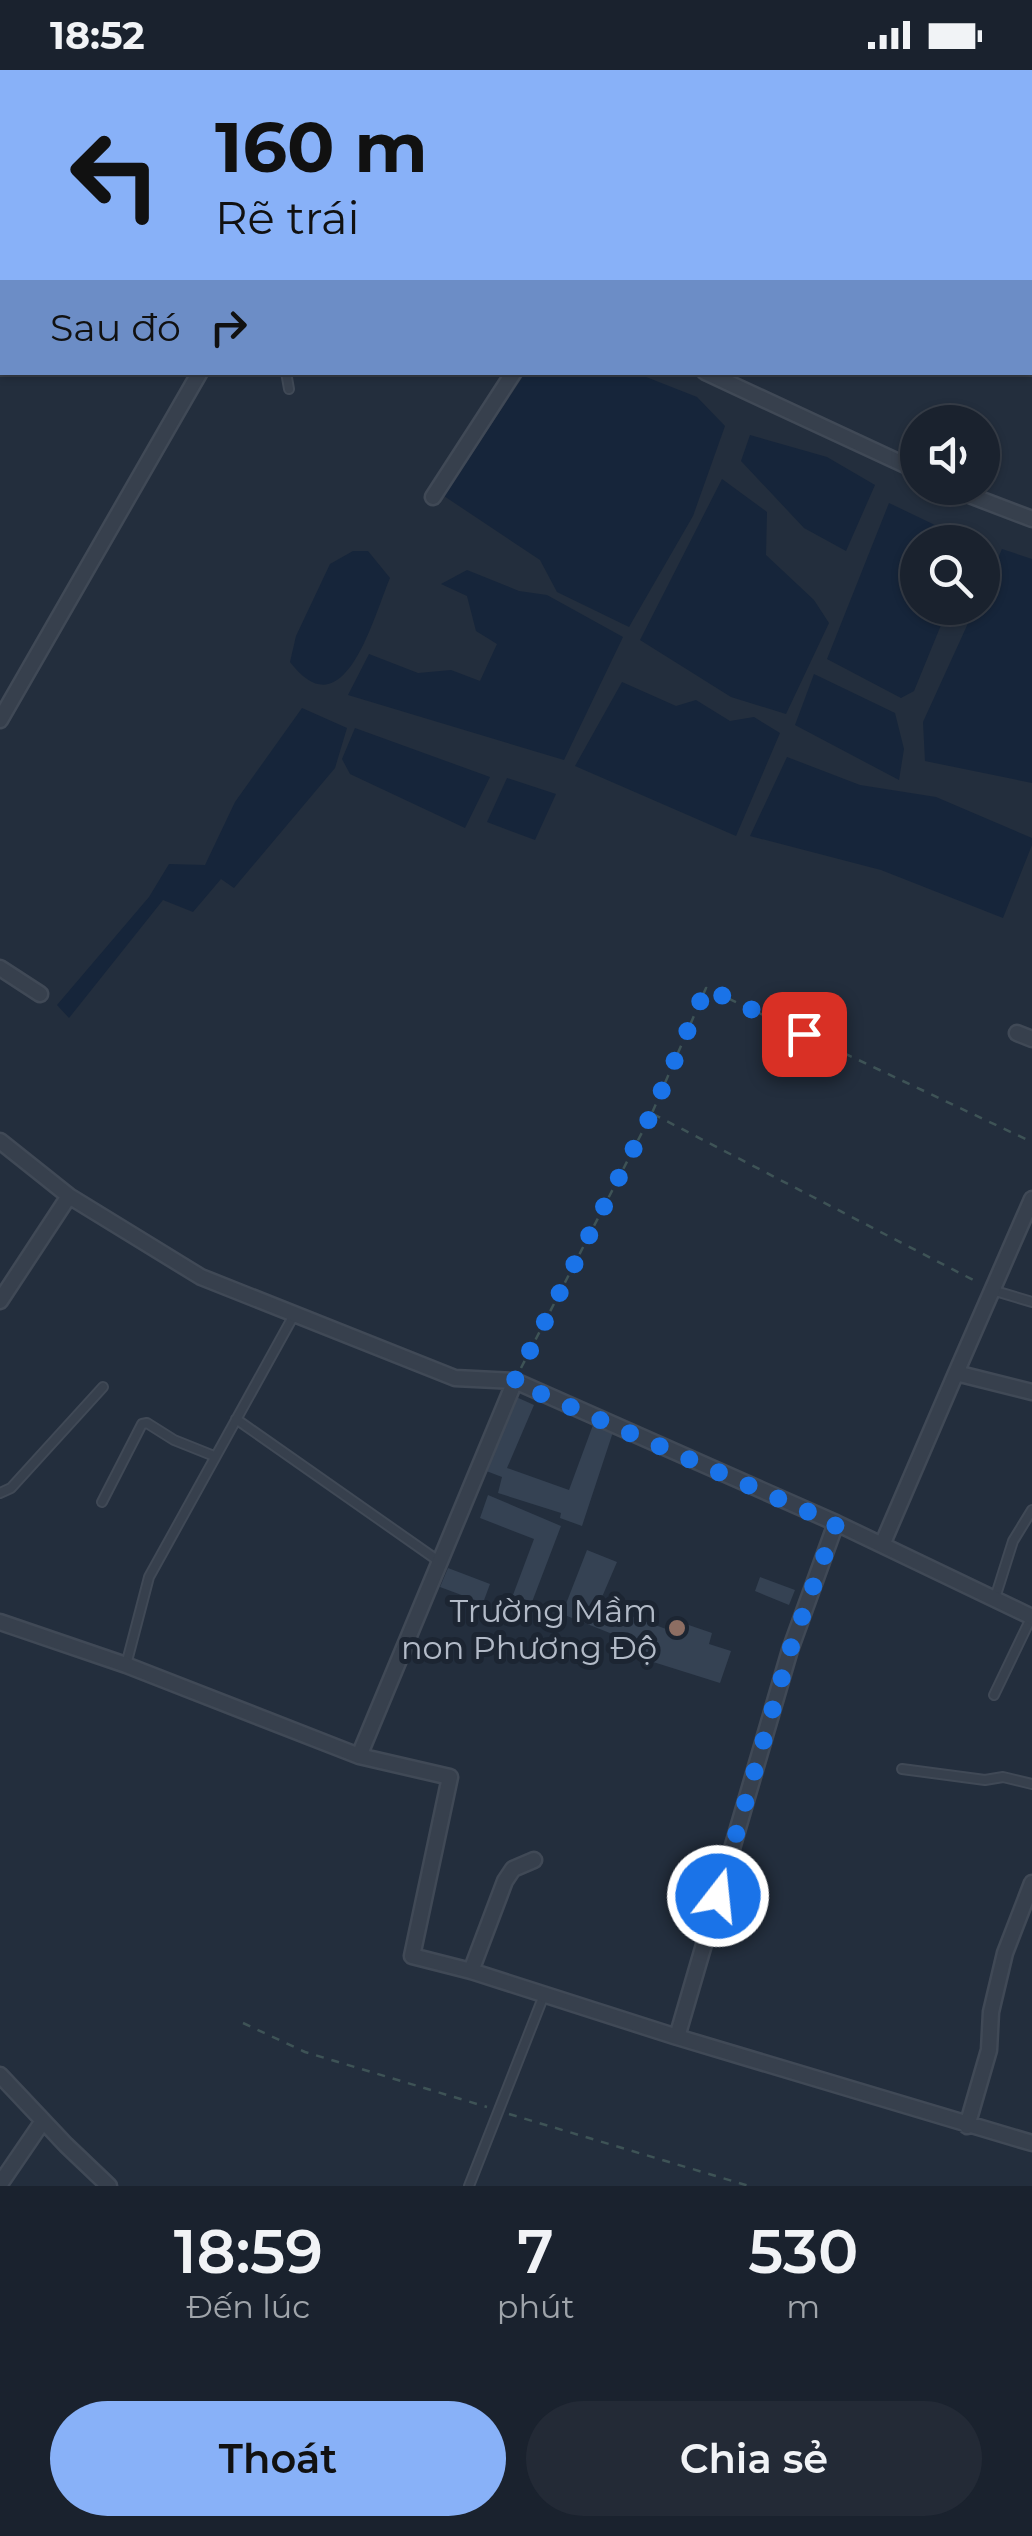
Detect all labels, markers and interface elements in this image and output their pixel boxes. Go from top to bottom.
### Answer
text: 18:52 [50,12,145,59]
text: 160 m [215,104,428,190]
icon: left [50,110,180,240]
text: Rẽ trái [215,190,360,245]
icon: right [201,300,256,355]
text: Sau đó [50,304,181,351]
map controls [900,405,1000,625]
button: sound [900,405,1000,505]
button: search [900,525,1000,625]
pin [762,992,847,1077]
icon: arrive [777,1007,832,1062]
place label: Trường Mầm non Phương Độ [401,1591,657,1667]
marker: Trường Mầm non Phương Độ [666,1617,688,1639]
position arrow [666,1844,770,1948]
text: 18:59 [174,2215,323,2288]
text: 7 [517,2215,554,2288]
text: 530 [748,2215,858,2288]
text: Đến lúc [186,2287,310,2326]
text: phút [497,2287,575,2326]
text: m [786,2287,820,2326]
button: Thoát [50,2401,506,2516]
button: Chia sẻ [526,2401,982,2516]

